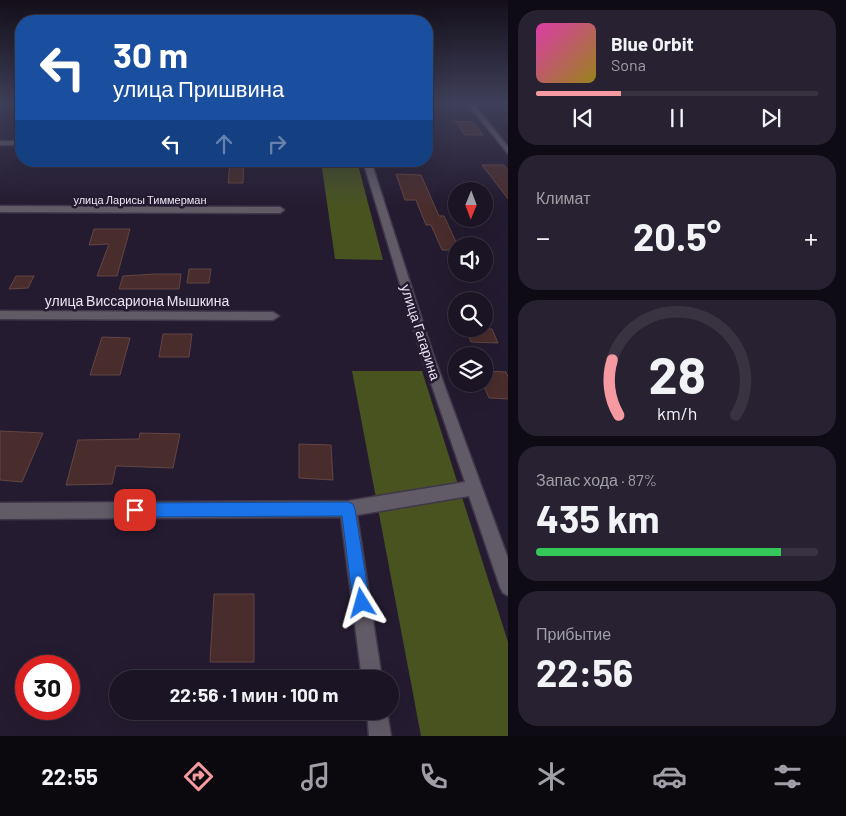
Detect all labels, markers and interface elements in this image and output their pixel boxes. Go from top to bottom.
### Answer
text: Blue Orbit [611,32,694,55]
text: 30 m [113,33,188,75]
icon: left [30,35,95,100]
text: Sona [611,55,646,74]
text: улица Пришвина [113,75,284,101]
icon: previous [569,104,597,132]
icon: pause [663,104,691,132]
icon: next [757,104,785,132]
icon: left [157,130,185,158]
icon: ahead [210,130,238,158]
icon: right [263,130,291,158]
north arrow [448,182,492,228]
map controls [448,182,493,392]
text: Климат [536,188,590,207]
street label: улица Ларисы Тиммерман [73,193,207,206]
text: 20.5° [633,213,721,259]
text: − [536,220,550,254]
text: + [804,220,818,254]
button: sound [448,237,493,282]
street label: улица Гагарина [398,282,445,382]
street label: улица Виссариона Мышкина [45,292,229,309]
button: search [448,292,493,337]
text: 28 [648,342,706,404]
button: layers [448,347,493,392]
text: km/h [657,402,697,424]
text: Запас хода · 87% [536,470,657,489]
pin [114,489,156,531]
text: 435 km [536,495,660,541]
icon: arrive [121,496,149,524]
position arrow [335,576,387,628]
text: Прибытие [536,624,611,643]
text: 22:56 [536,649,633,695]
speed limit sign: 30 [15,655,80,720]
text: 22:56 · 1 мин · 100 m [170,683,338,706]
icon: directions [181,759,216,794]
icon: music [298,759,333,794]
icon: phone [416,759,451,794]
icon: climate [534,759,569,794]
icon: car [652,759,687,794]
icon: filters [770,759,805,794]
text: 22:55 [41,763,98,789]

